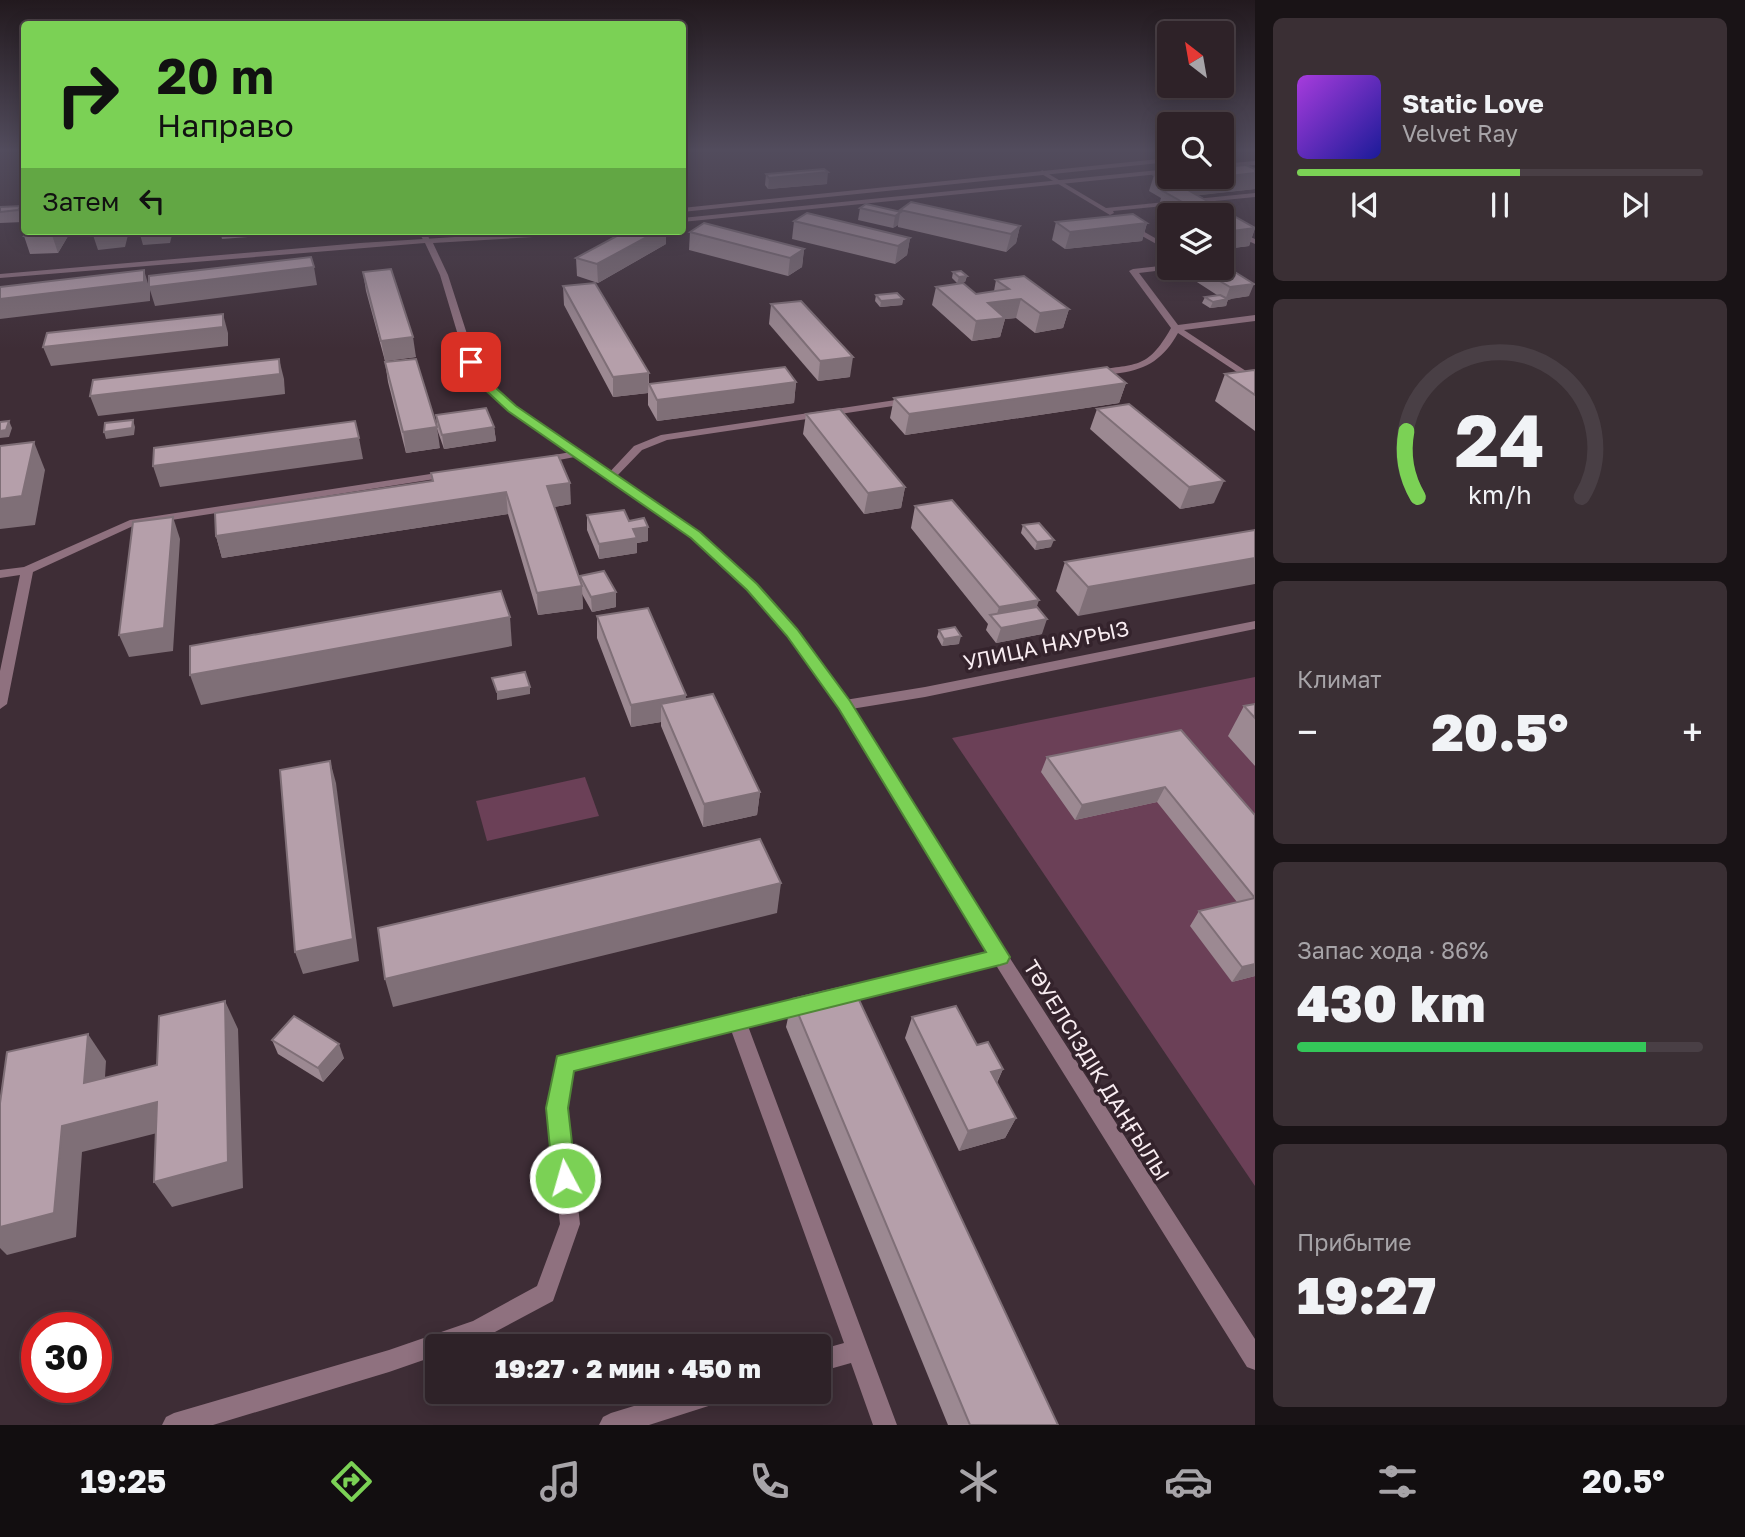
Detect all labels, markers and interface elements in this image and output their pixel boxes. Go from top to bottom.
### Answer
north arrow [1157,21,1234,98]
map controls [1157,21,1234,280]
text: 20 m [157,46,274,105]
icon: right [42,49,133,140]
text: Static Love [1402,88,1544,119]
text: Направо [157,106,294,144]
button: search [1157,112,1234,189]
text: Velvet Ray [1402,119,1518,147]
icon: left [133,182,171,220]
text: Затем [42,186,119,217]
icon: previous [1346,186,1384,224]
icon: pause [1481,186,1519,224]
icon: next [1616,186,1654,224]
button: layers [1157,203,1234,280]
pin [441,332,501,392]
icon: arrive [452,343,490,381]
text: 24 [1455,397,1545,484]
text: km/h [1468,479,1532,510]
street label: УЛИЦА НАУРЫЗ [961,615,1131,675]
text: Климат [1297,665,1382,693]
text: 20.5° [1432,700,1568,762]
text: − [1297,709,1318,754]
text: + [1682,709,1703,754]
text: Запас хода · 86% [1297,936,1488,964]
street label: ТӘУЕЛСІЗДІК ДАҢҒЫЛЫ [1018,955,1176,1185]
text: 430 km [1297,971,1485,1033]
position arrow [528,1141,602,1215]
text: Прибытие [1297,1228,1412,1256]
text: 19:27 [1297,1263,1436,1325]
speed limit sign: 30 [21,1312,112,1403]
text: 19:27 · 2 мин · 450 m [495,1353,761,1384]
icon: directions [327,1457,376,1506]
icon: music [536,1457,585,1506]
icon: phone [745,1457,794,1506]
icon: climate [954,1457,1003,1506]
icon: car [1164,1457,1213,1506]
icon: filters [1373,1457,1422,1506]
text: 19:25 [80,1462,166,1500]
text: 20.5° [1582,1462,1665,1500]

